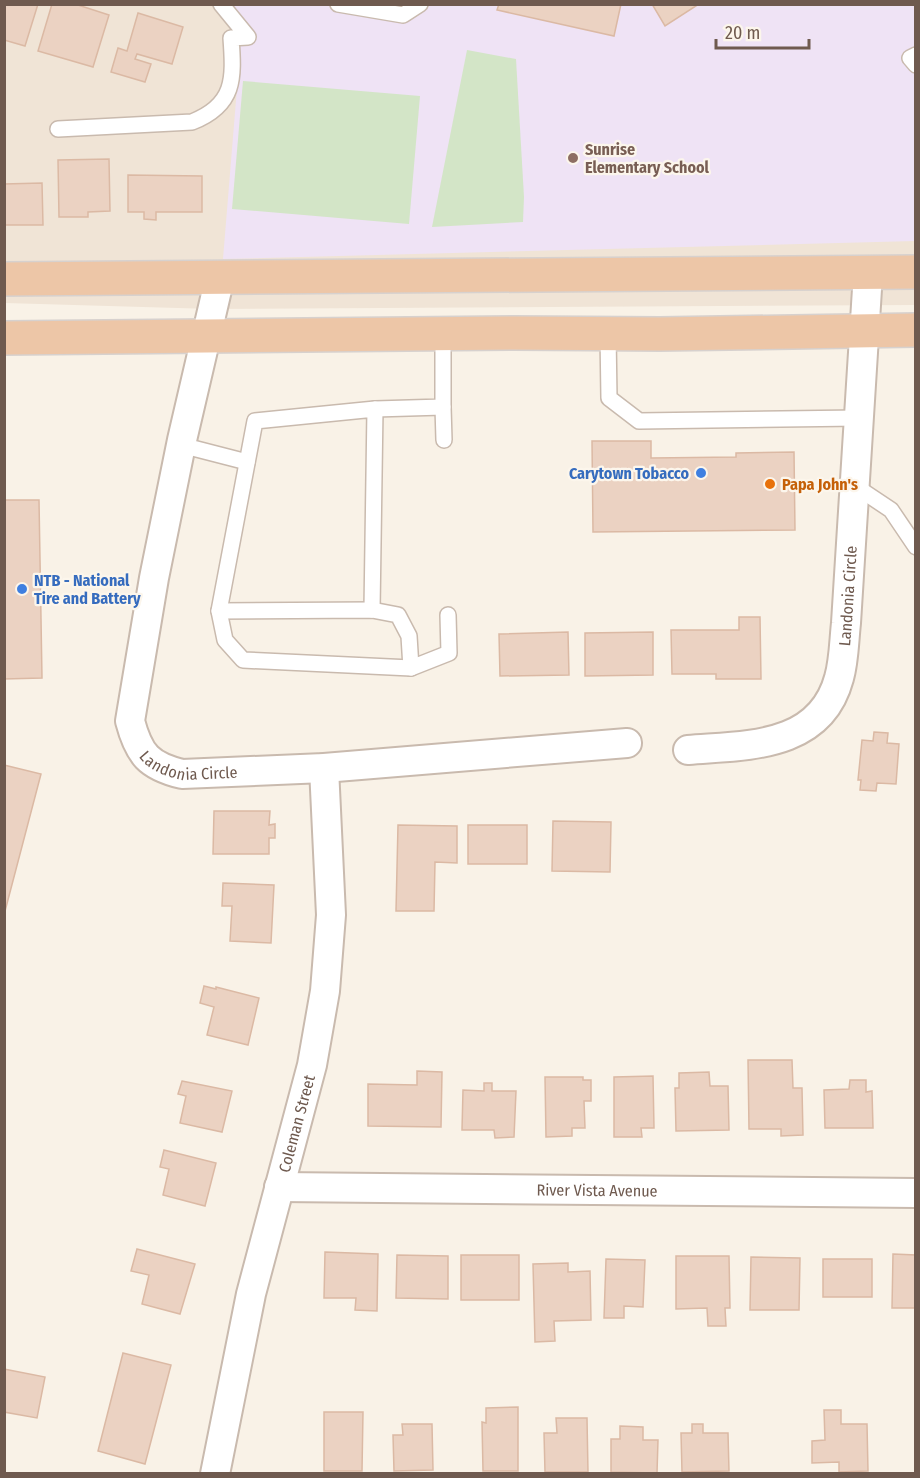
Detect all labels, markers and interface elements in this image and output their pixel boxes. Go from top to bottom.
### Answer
scale bar [716,12,809,50]
text: 20 m [725,22,760,44]
place label: Sunrise Elementary School [585,140,710,177]
marker: Sunrise Elementary School [566,151,580,165]
place label: Carytown Tobacco [569,464,689,483]
marker: Carytown Tobacco [694,466,708,480]
place label: Papa John's [782,475,858,494]
marker: Papa John's [763,477,777,491]
street label: Landonia Circle [835,545,861,647]
place label: NTB - National Tire and Battery [34,571,141,608]
marker: NTB - National Tire and Battery [15,582,29,596]
street label: Landonia Circle [136,747,238,785]
street label: Coleman Street [275,1072,319,1174]
street label: River Vista Avenue [536,1180,658,1201]

